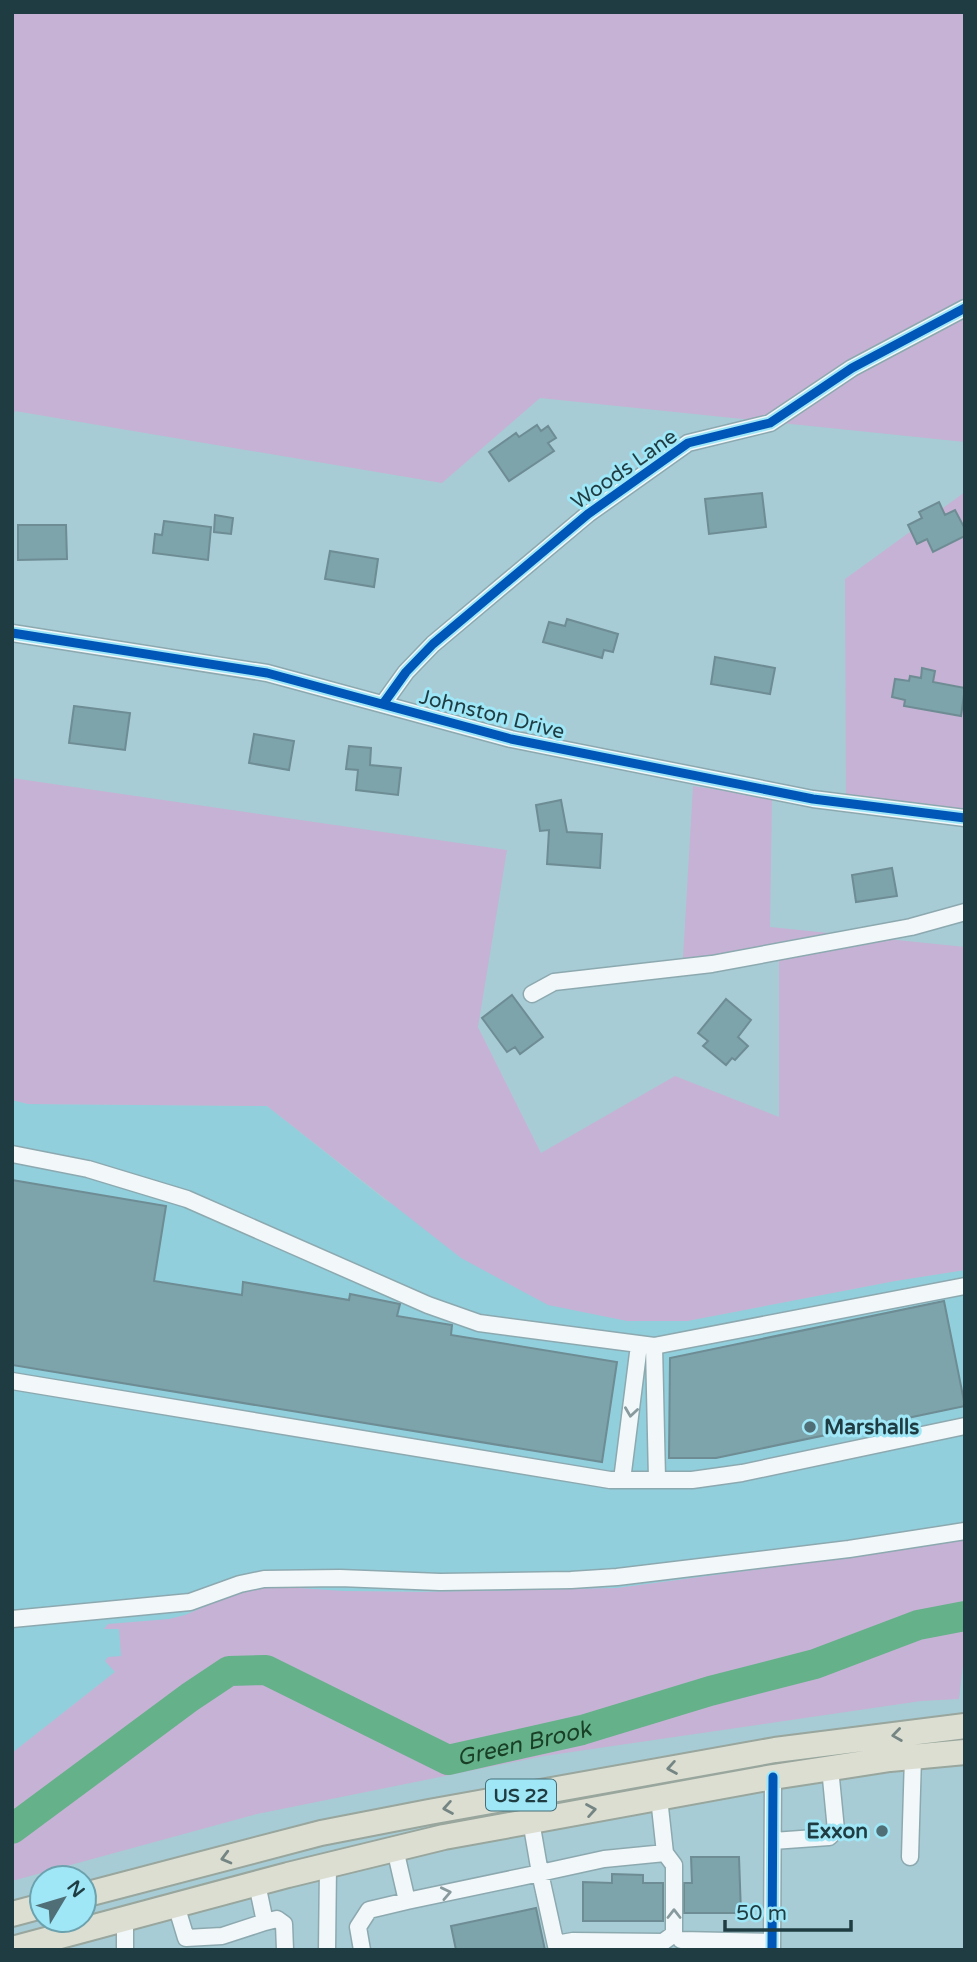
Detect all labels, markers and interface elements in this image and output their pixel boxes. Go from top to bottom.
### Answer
street label: Woods Lane [567,424,682,515]
street label: Johnston Drive [417,684,567,745]
one-way arrow [623,1406,638,1418]
place label: Marshalls [824,1415,919,1440]
marker: Marshalls [802,1419,818,1435]
water label: Green Brook [454,1715,596,1773]
one-way arrow [891,1727,903,1742]
one-way arrow [666,1760,678,1775]
road number: US 22 [486,1780,556,1811]
one-way arrow [442,1800,454,1815]
one-way arrow [585,1804,597,1819]
place label: Exxon [806,1819,868,1844]
marker: Exxon [874,1823,890,1839]
one-way arrow [221,1850,233,1864]
north arrow [28,1864,98,1934]
text: N [62,1876,89,1902]
one-way arrow [440,1887,452,1902]
scale bar [725,1888,851,1932]
text: 50 m [736,1901,787,1926]
one-way arrow [666,1908,682,1918]

